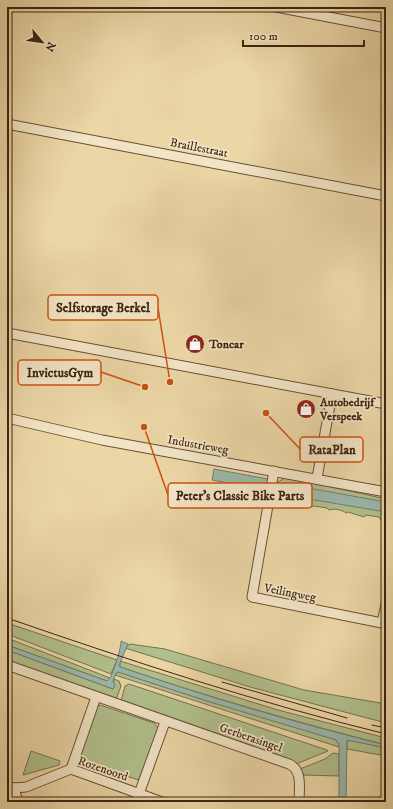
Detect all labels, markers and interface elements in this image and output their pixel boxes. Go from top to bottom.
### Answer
north arrow [22,22,62,62]
scale bar [243,22,364,48]
text: 100 m [249,29,278,44]
text: N [42,39,58,54]
street label: Braillestraat [169,135,229,161]
callout: Selfstorage Berkel [48,295,158,320]
text: Selfstorage Berkel [56,300,151,317]
shop icon: Toncar [184,333,206,355]
place label: Toncar [208,337,244,352]
callout: InvictusGym [18,360,101,385]
text: InvictusGym [27,365,94,382]
place label: Autobedrijf Verspeek [319,395,376,424]
shop icon: Autobedrijf Verspeek [295,398,317,420]
street label: Industrieweg [166,432,230,458]
callout: RataPlan [300,437,363,462]
text: RataPlan [308,442,356,458]
callout: Peter's Classic Bike Parts [168,483,312,508]
text: Peter's Classic Bike Parts [176,488,305,504]
street label: Veilingweg [262,580,317,605]
street label: Gerberasingel [217,720,285,756]
street label: Rozenoord [76,753,130,785]

